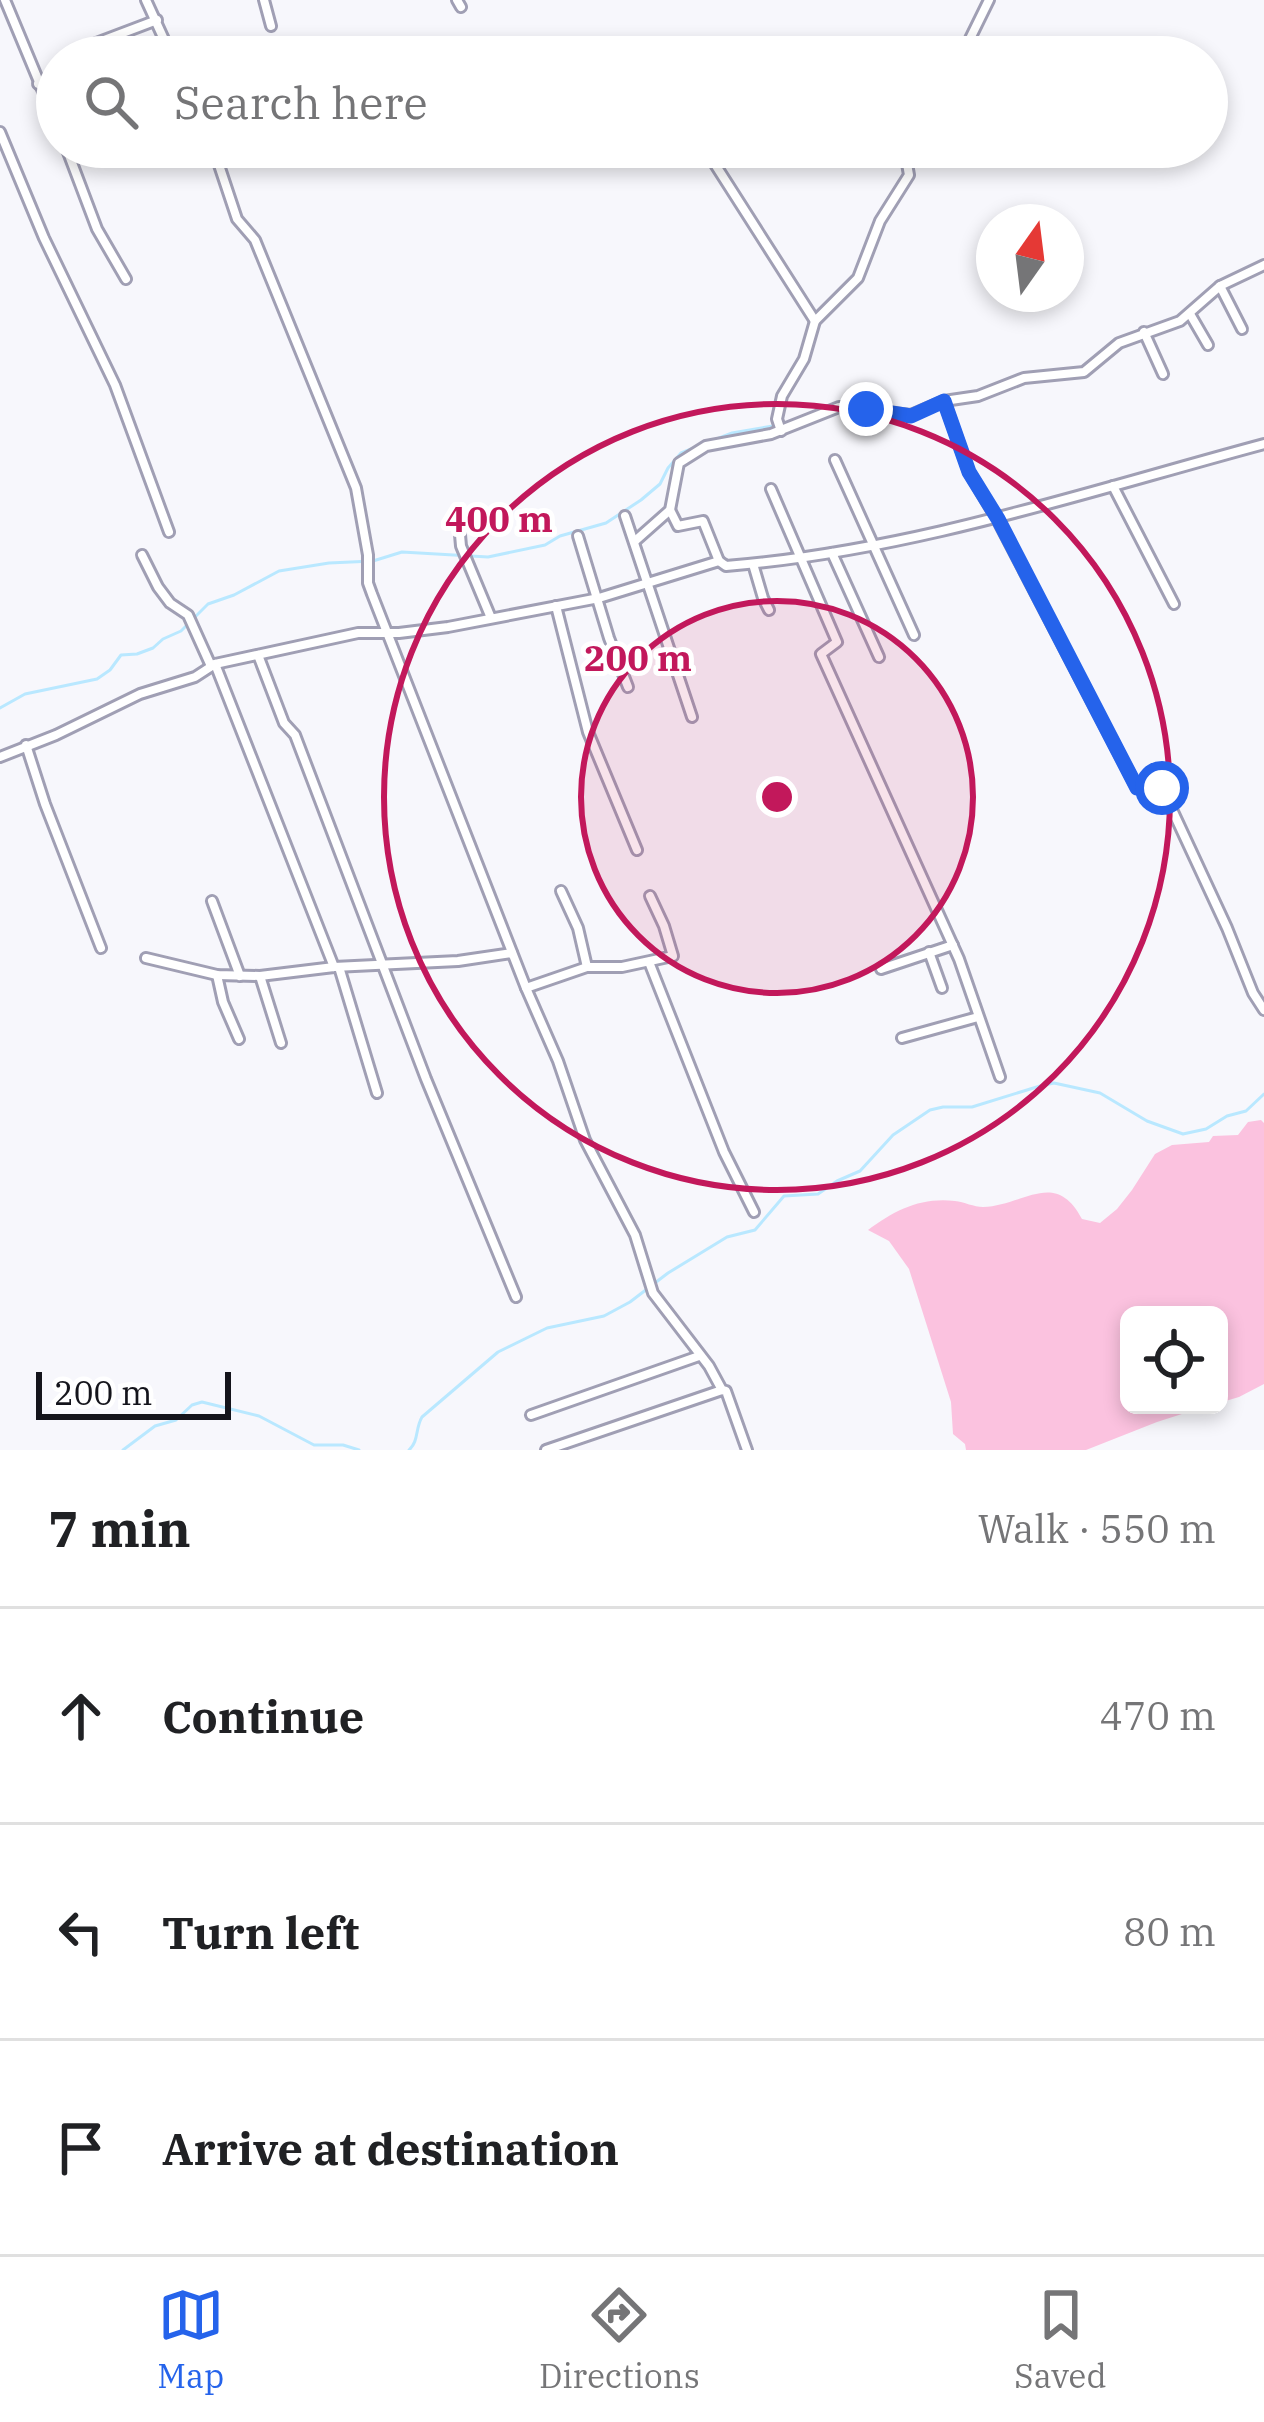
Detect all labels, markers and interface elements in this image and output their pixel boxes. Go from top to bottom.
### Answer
search box [36,36,1228,168]
icon: search [78,69,144,135]
text: Search here [174,73,428,131]
north arrow [976,204,1084,312]
route end [839,382,893,436]
text: 400 m [445,495,553,542]
text: 200 m [584,634,692,681]
route start [1135,761,1189,815]
centre of rings [756,776,798,818]
map controls [1120,1306,1228,1414]
button: locate [1120,1306,1228,1414]
scale bar [36,1366,231,1419]
text: 200 m [54,1371,153,1414]
text: 7 min [48,1495,191,1561]
text: Walk · 550 m [978,1503,1216,1554]
icon: ahead [48,1683,114,1749]
text: Continue [162,1687,364,1745]
text: 470 m [1100,1690,1216,1741]
icon: left [48,1899,114,1965]
text: Turn left [162,1903,359,1961]
text: 80 m [1123,1906,1216,1957]
icon: arrive [48,2115,114,2181]
text: Arrive at destination [162,2119,619,2177]
tab: Map [157,2282,224,2397]
tab: Directions [539,2282,700,2397]
tab: Saved [1014,2282,1107,2397]

